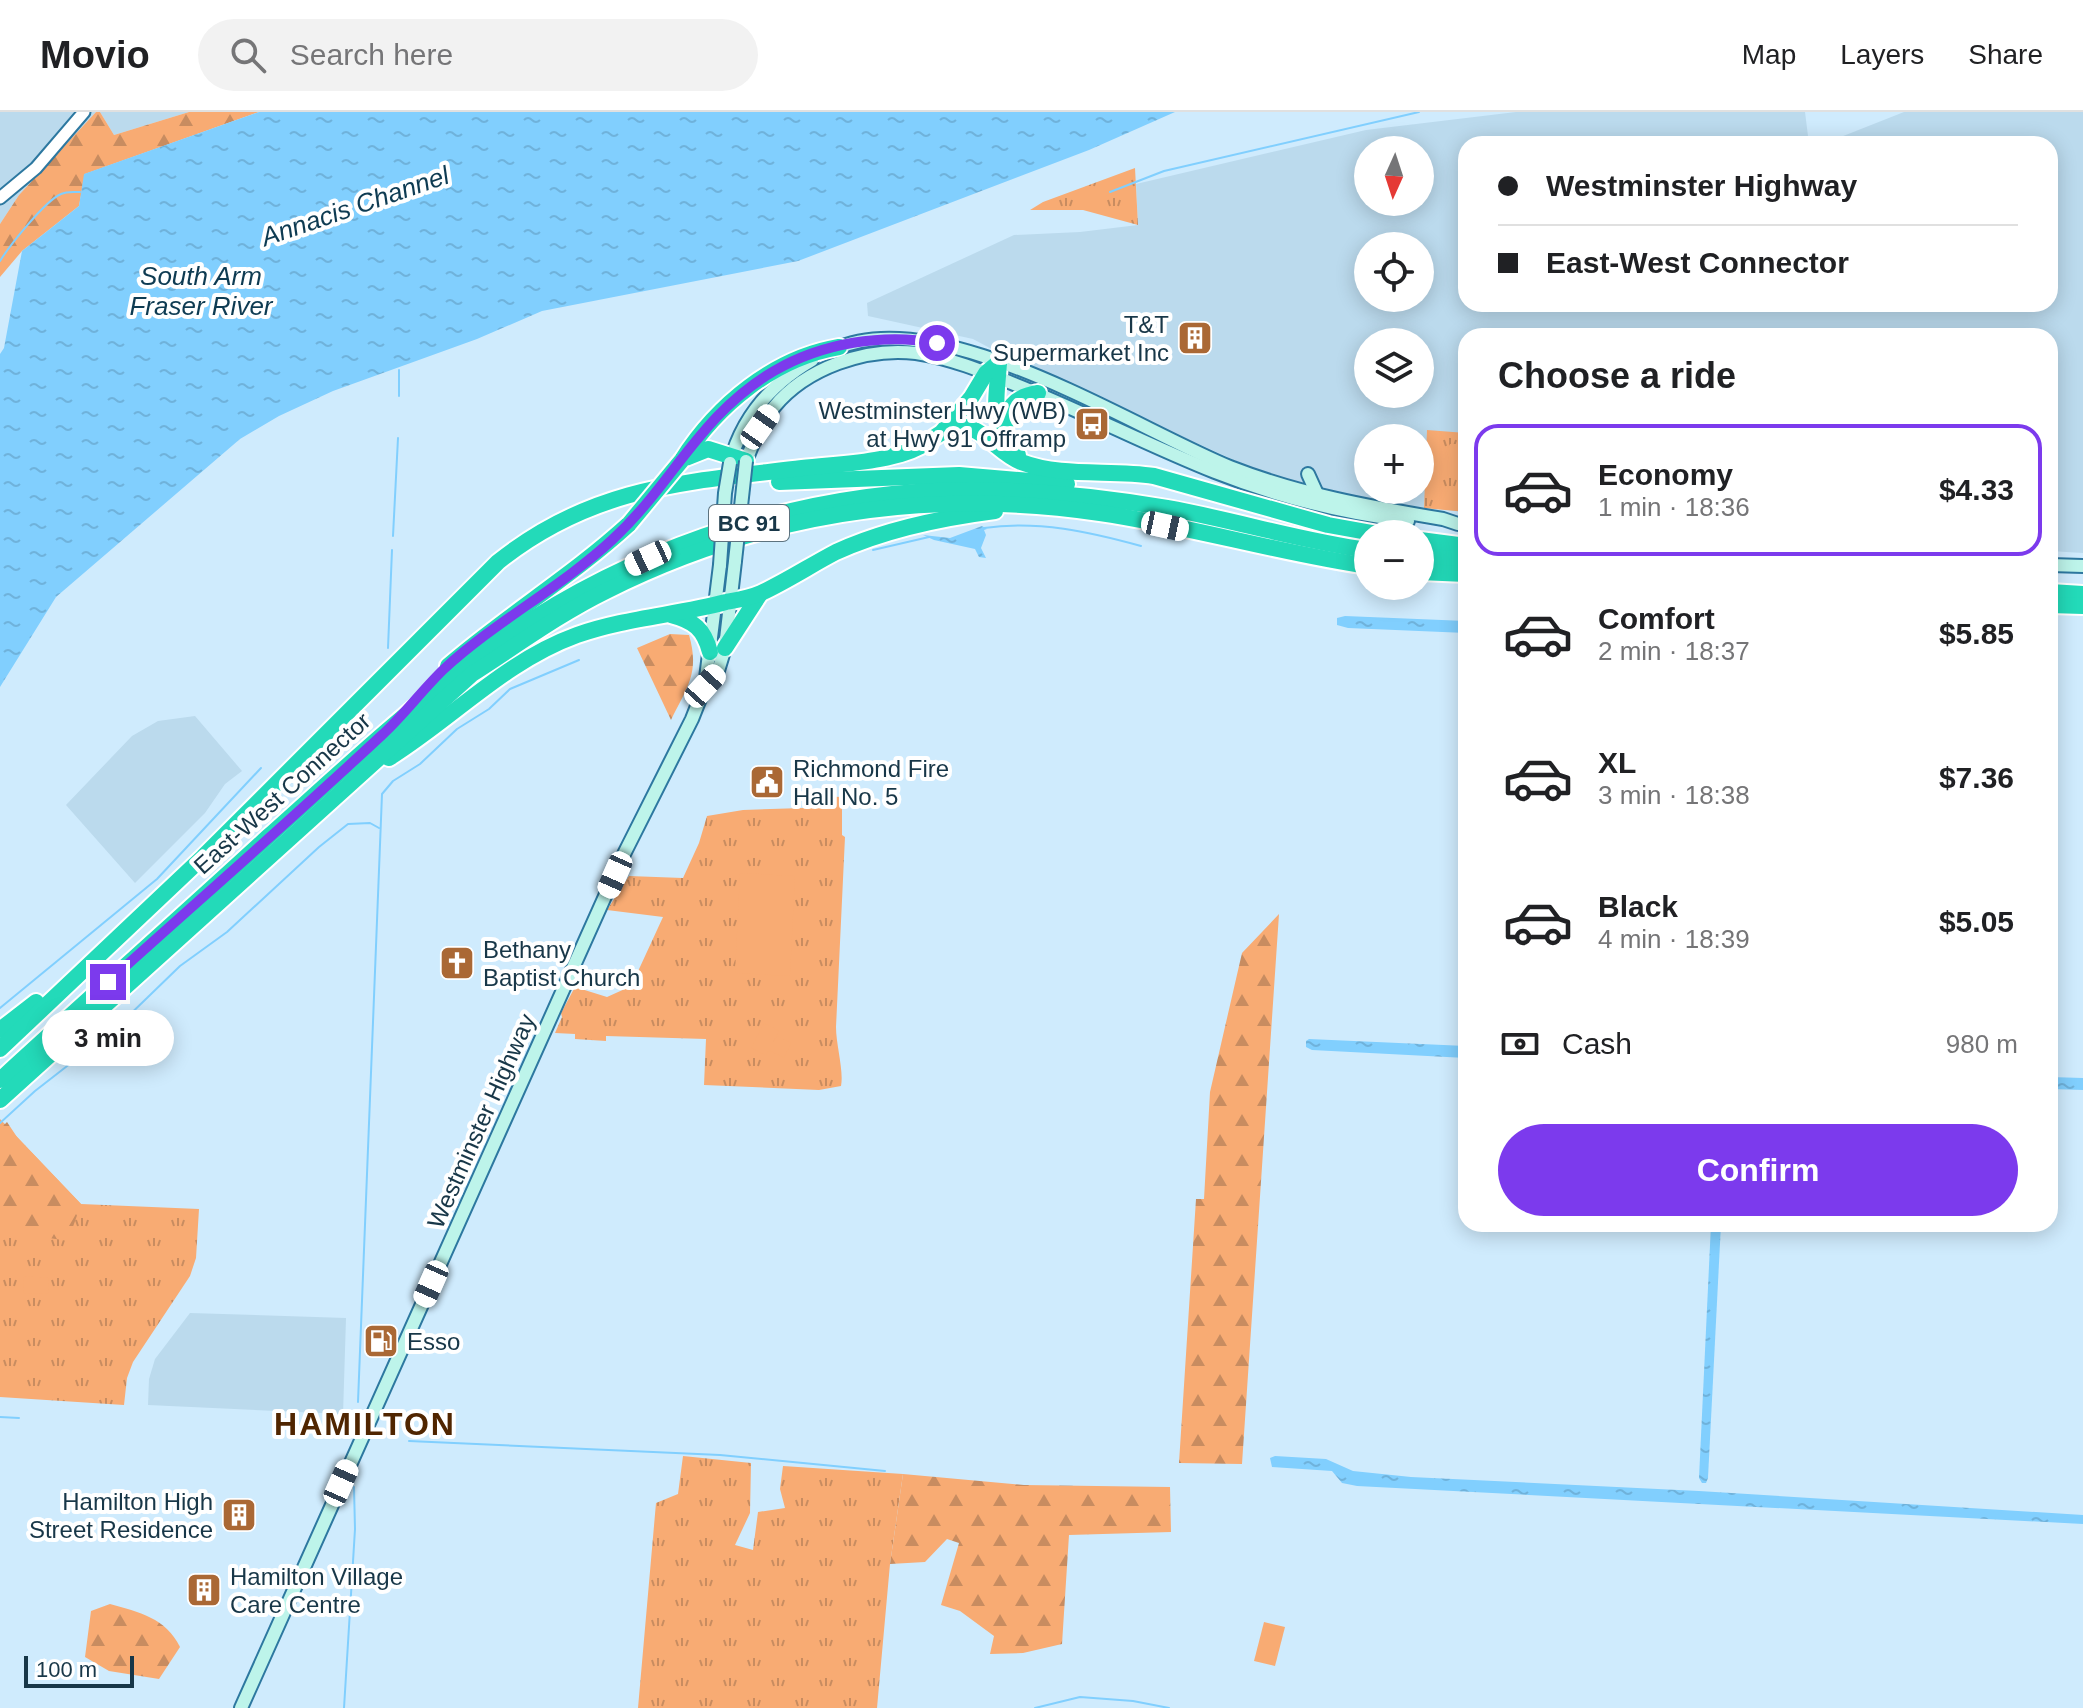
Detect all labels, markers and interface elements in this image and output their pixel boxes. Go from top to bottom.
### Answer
search box [198,19,758,91]
icon: search [226,33,270,77]
text: Movio [40,34,150,76]
text: Search here [290,38,453,71]
text: Map [1742,39,1796,70]
text: Layers [1840,39,1924,70]
text: Share [1968,39,2043,70]
north arrow [1354,136,1434,216]
map controls [1354,136,1434,600]
water label: Annacis Channel [255,159,454,253]
text: Westminster Highway [1546,169,1857,202]
button: locate [1354,232,1434,312]
text: East-West Connector [1546,246,1849,279]
water label: South Arm Fraser River [129,261,274,321]
place label: T&T Supermarket Inc [993,311,1169,366]
building icon: T&T Supermarket Inc [1176,319,1214,357]
route start [919,325,955,361]
button: layers [1354,328,1434,408]
text: Choose a ride [1498,355,1736,396]
place label: Westminster Hwy (WB) at Hwy 91 Offramp [818,397,1066,452]
car [736,400,784,454]
bus stop icon: Westminster Hwy (WB) at Hwy 91 Offramp [1073,405,1111,443]
button: + [1354,424,1434,504]
icon: car [1502,454,1574,526]
text: Economy [1598,458,1733,491]
text: $4.33 [1939,473,2014,506]
text: 1 min · 18:36 [1598,492,1750,522]
road number: BC 91 [709,505,789,541]
car [1139,509,1191,543]
button: − [1354,520,1434,600]
car [621,537,675,579]
icon: car [1502,598,1574,670]
text: Comfort [1598,602,1715,635]
text: $5.85 [1939,617,2014,650]
text: 2 min · 18:37 [1598,636,1750,666]
car [680,660,730,712]
street label: East-West Connector [188,707,376,879]
icon: car [1502,742,1574,814]
text: XL [1598,746,1636,779]
place label: Richmond Fire Hall No. 5 [793,755,949,810]
text: $7.36 [1939,761,2014,794]
public building icon: Richmond Fire Hall No. 5 [748,763,786,801]
text: 3 min · 18:38 [1598,780,1750,810]
car [594,848,636,902]
icon: car [1502,886,1574,958]
text: Black [1598,890,1678,923]
text: $5.05 [1939,905,2014,938]
text: 4 min · 18:39 [1598,924,1750,954]
place label: Bethany Baptist Church [483,936,640,991]
church icon: Bethany Baptist Church [438,944,476,982]
route end [90,964,126,1000]
callout: 3 min [42,1010,174,1066]
street label: Westminster Highway [422,1010,540,1232]
icon: cash [1498,1022,1542,1066]
text: 3 min [74,1023,142,1053]
text: Cash [1562,1027,1632,1060]
text: 980 m [1946,1029,2018,1059]
button: Confirm [1498,1124,2018,1216]
car [410,1257,452,1311]
fuel station icon: Esso [362,1322,400,1360]
place label: Esso [407,1328,460,1355]
district label: HAMILTON [274,1406,456,1442]
car [320,1456,362,1510]
place label: Hamilton High Street Residence [29,1488,213,1543]
building icon: Hamilton High Street Residence [220,1496,258,1534]
place label: Hamilton Village Care Centre [230,1563,403,1618]
building icon: Hamilton Village Care Centre [185,1571,223,1609]
scale bar [24,1652,134,1688]
text: 100 m [36,1657,97,1682]

